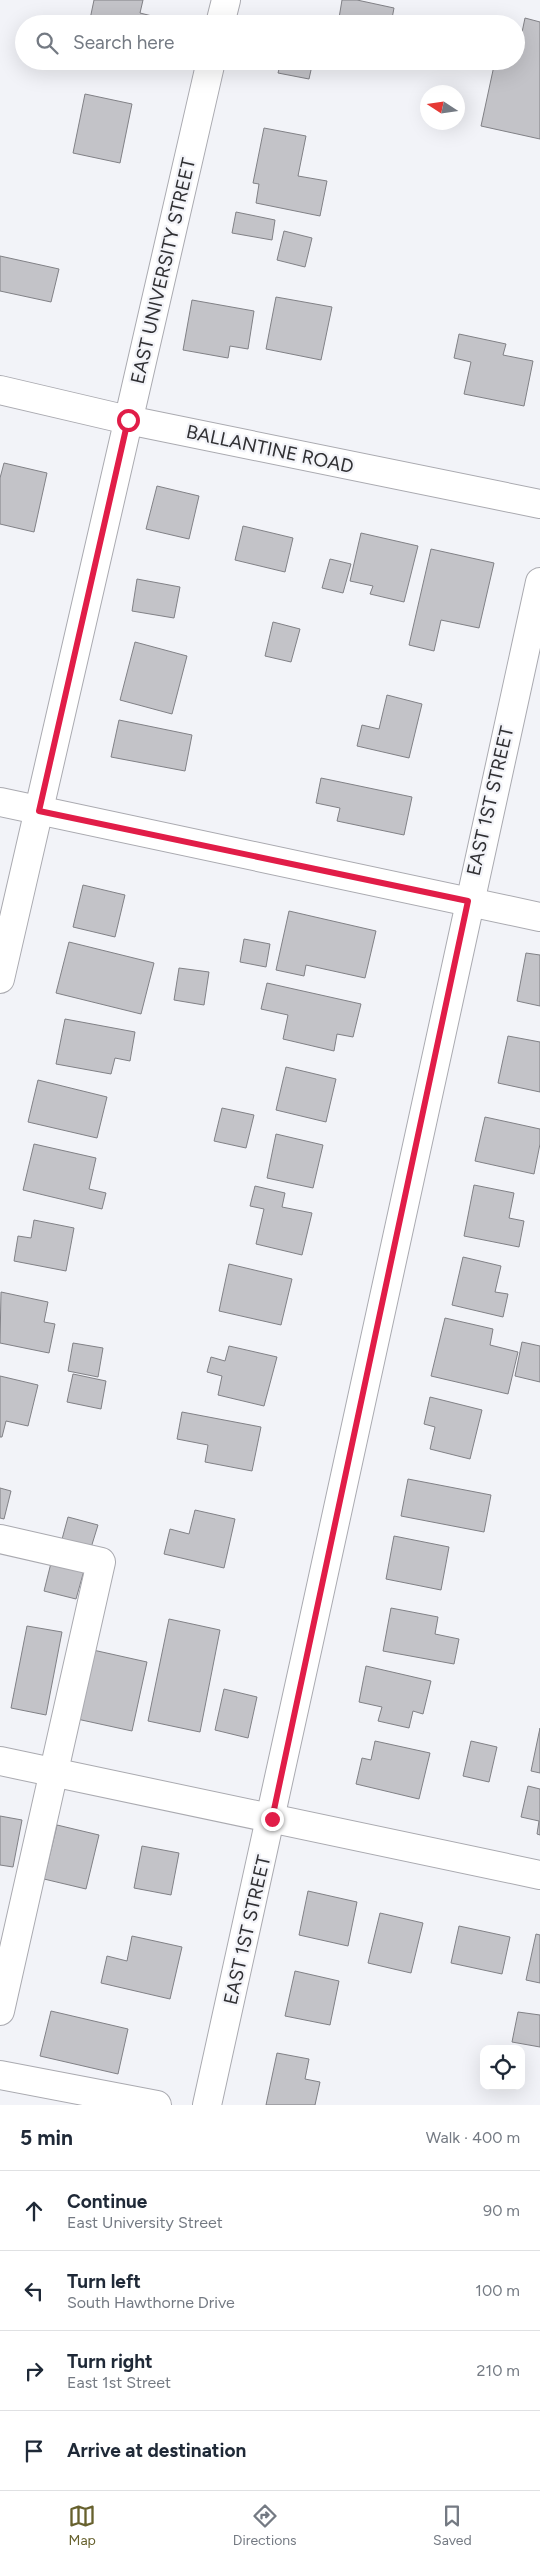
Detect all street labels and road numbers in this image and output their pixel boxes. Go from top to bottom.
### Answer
street label: EAST UNIVERSITY STREET [126,155,200,386]
street label: BALLANTINE ROAD [184,420,356,478]
street label: EAST 1ST STREET [462,724,518,878]
street label: EAST 1ST STREET [219,1853,275,2007]

